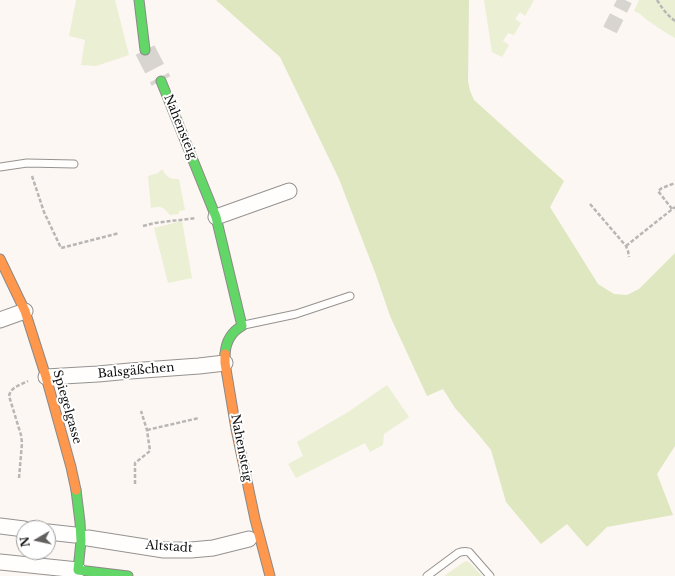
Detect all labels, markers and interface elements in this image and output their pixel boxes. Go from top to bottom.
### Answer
street label: Nahensteig [160,93,200,161]
street label: Balsgäßchen [97,360,175,382]
street label: Spiegelgasse [50,368,84,446]
street label: Nahensteig [227,413,255,483]
north arrow [16,520,56,560]
text: N [17,536,33,548]
street label: Altstadt [145,538,193,556]

